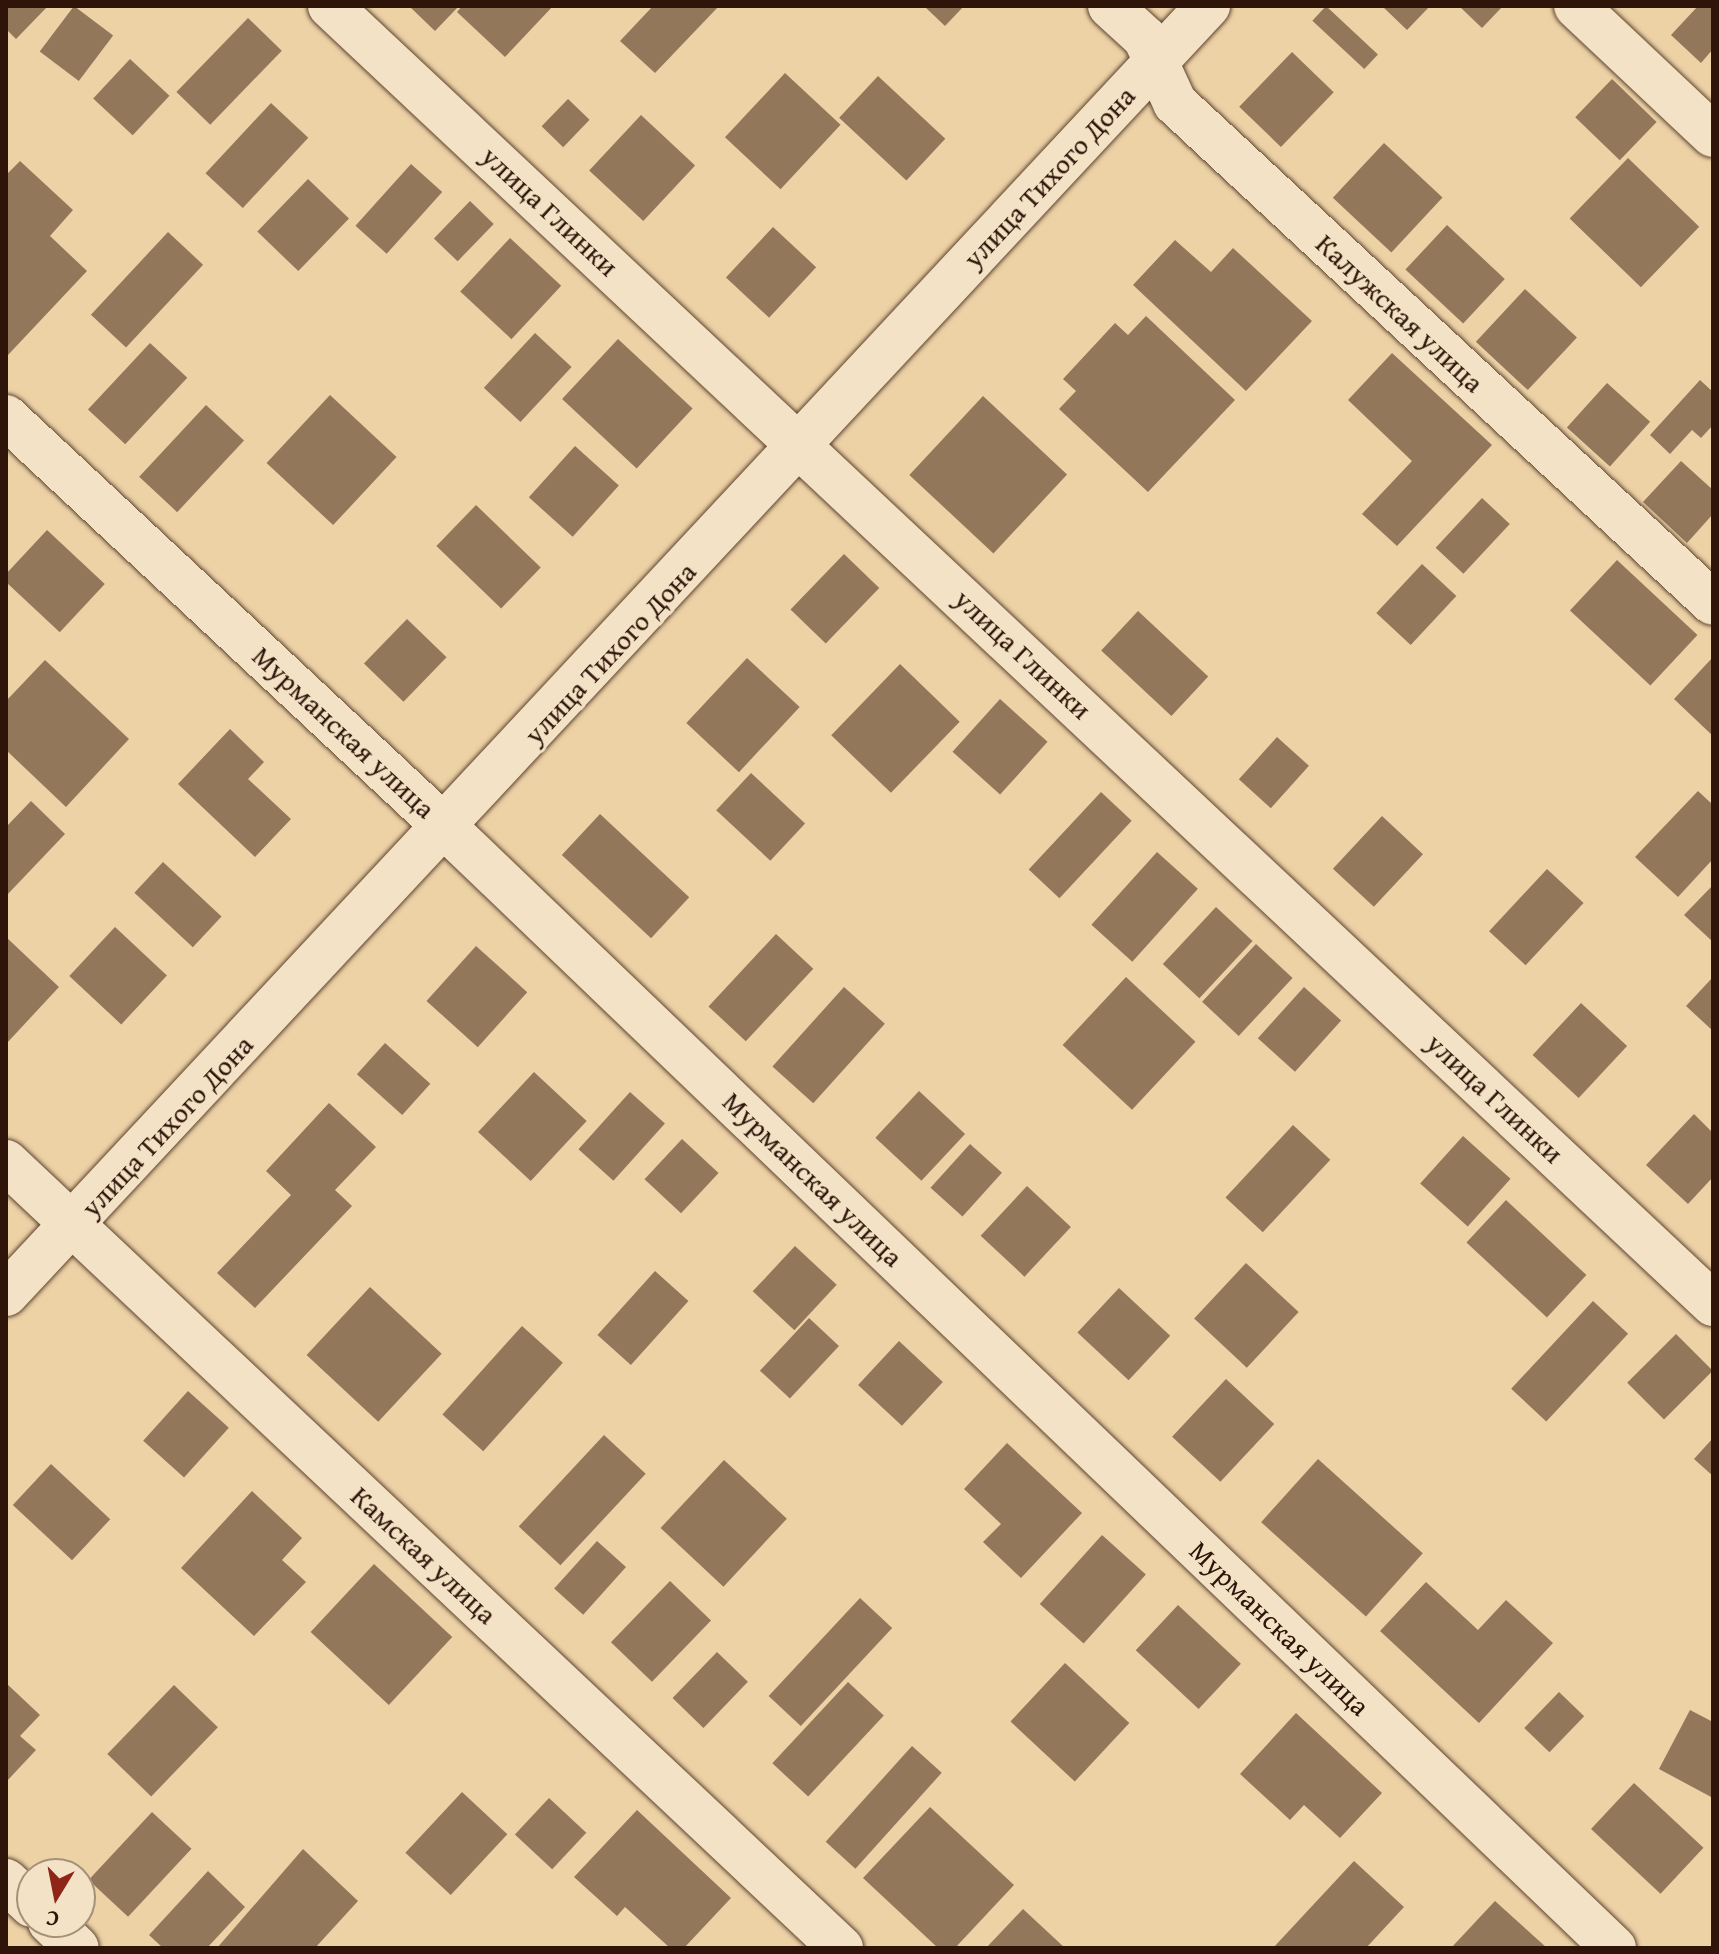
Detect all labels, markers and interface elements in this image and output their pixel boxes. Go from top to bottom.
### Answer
street label: улица Тихого Дона [956,79,1142,275]
street label: улица Глинки [475,139,625,283]
street label: Калужская улица [1309,227,1491,399]
street label: улица Тихого Дона [517,555,703,751]
street label: улица Глинки [948,582,1098,726]
street label: Мурманская улица [246,639,442,825]
street label: улица Глинки [1420,1026,1570,1170]
street label: улица Тихого Дона [74,1028,260,1224]
street label: Мурманская улица [716,1085,910,1273]
street label: Камская улица [344,1479,504,1631]
street label: Мурманская улица [1183,1534,1377,1722]
north arrow [16,1858,96,1938]
text: С [43,1903,61,1937]

